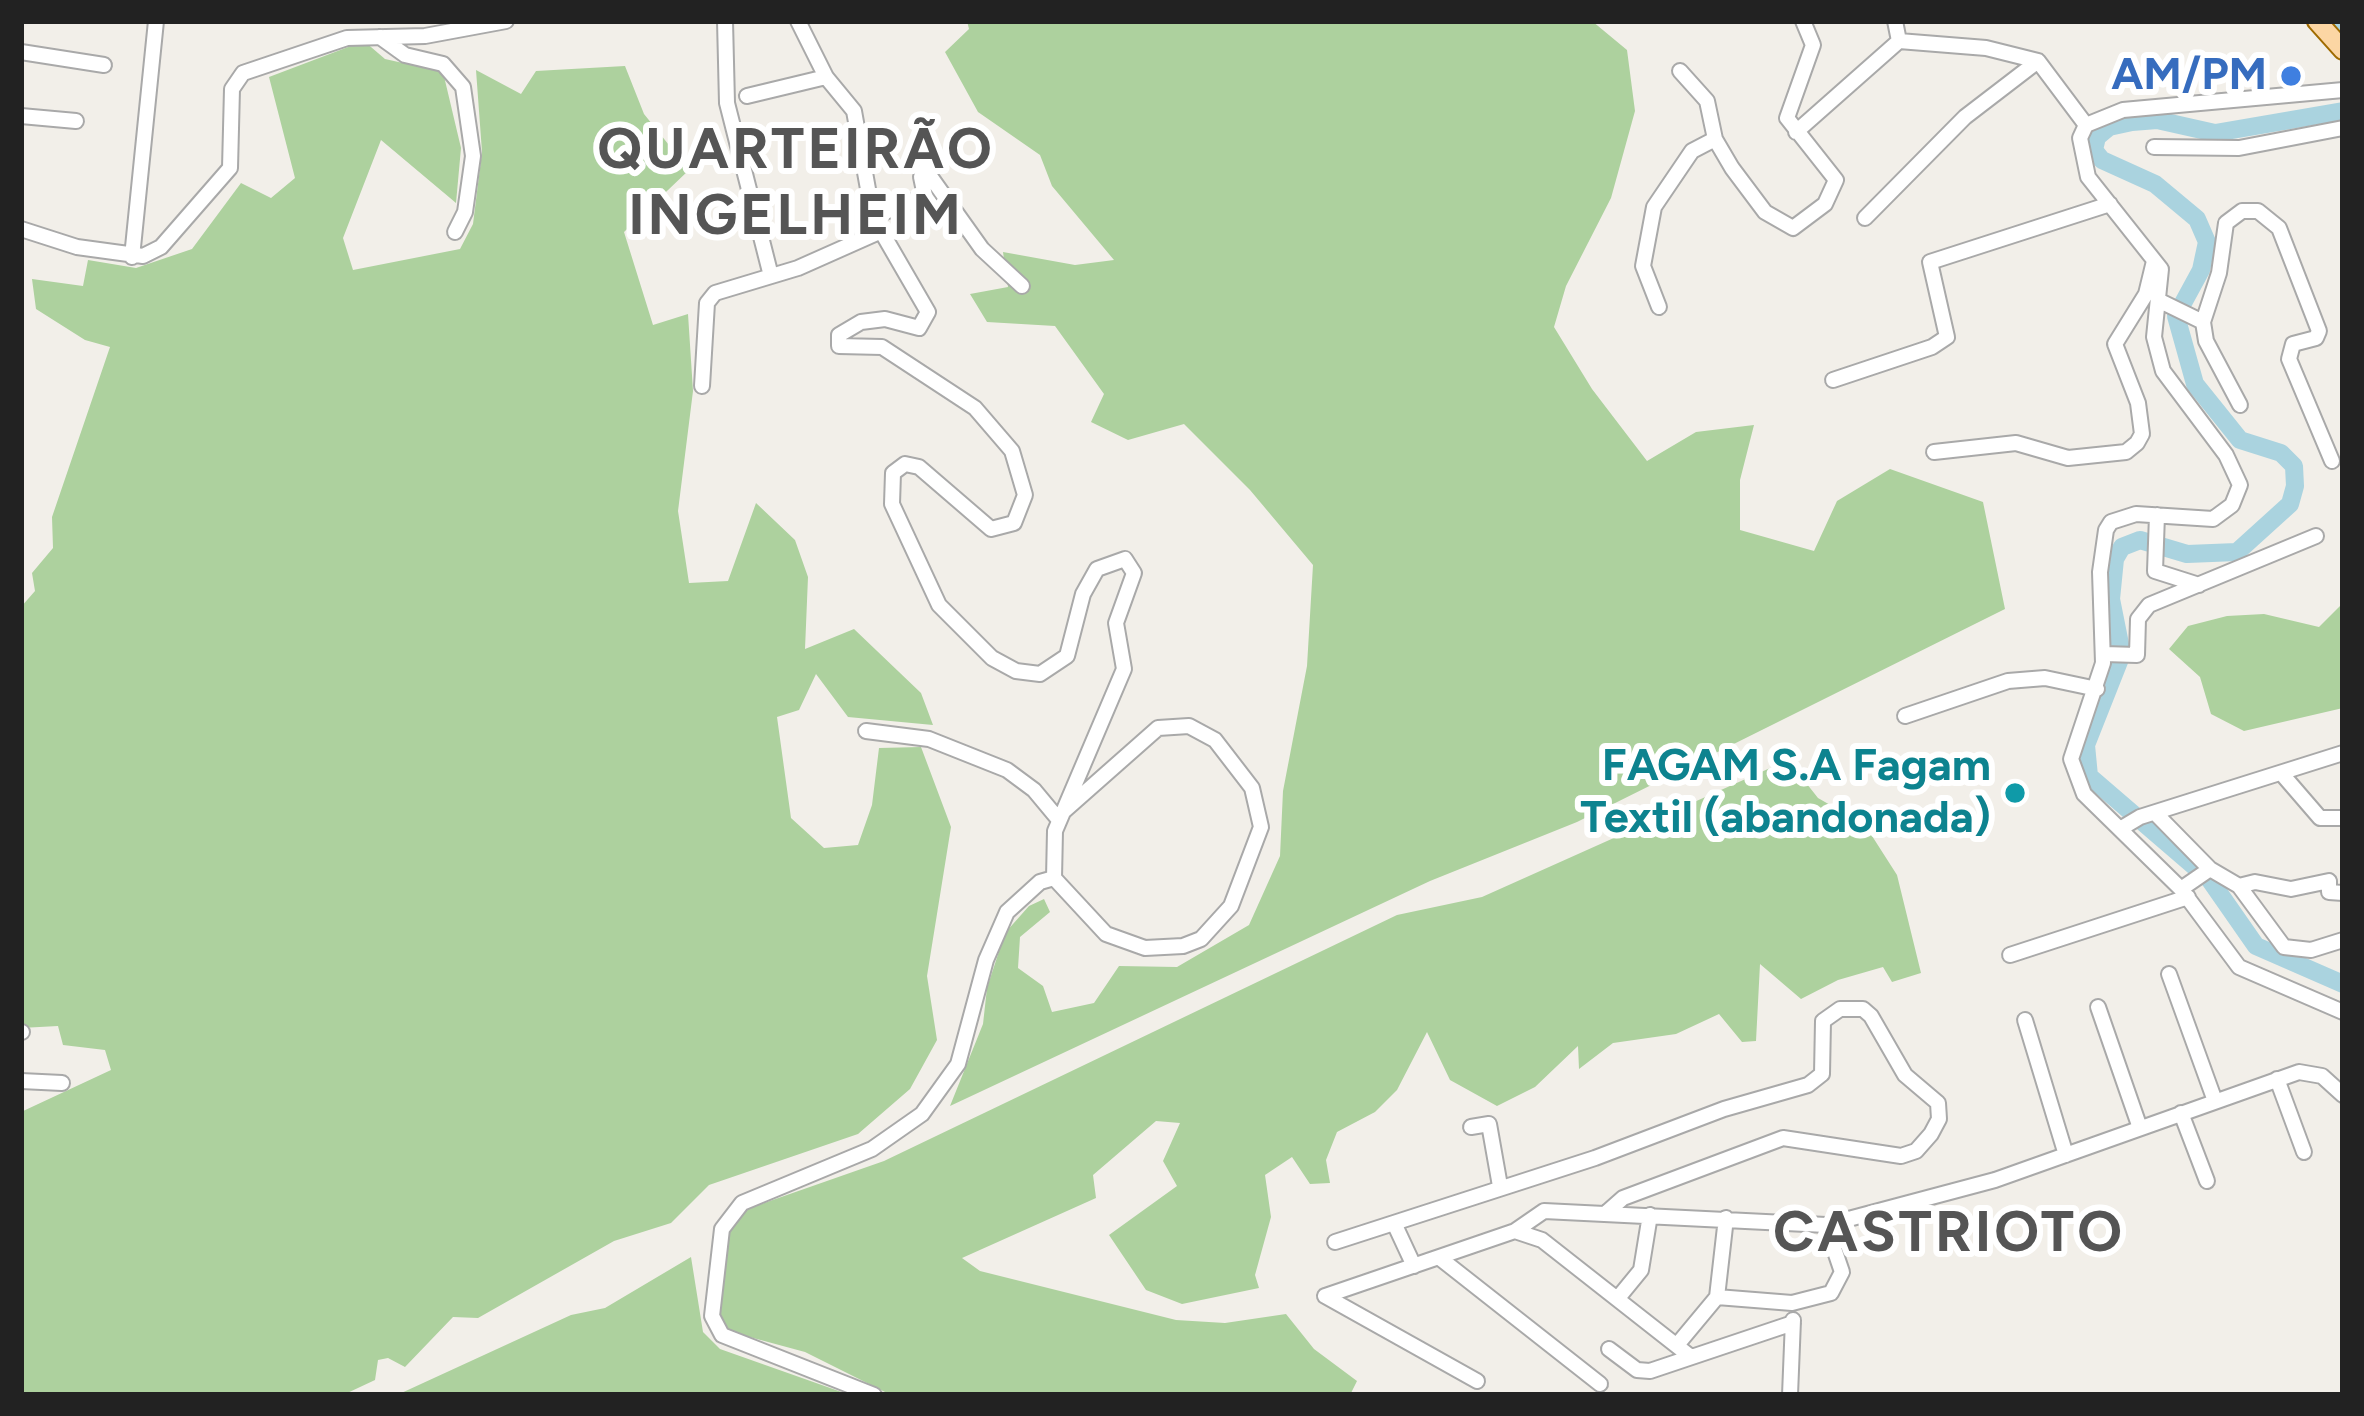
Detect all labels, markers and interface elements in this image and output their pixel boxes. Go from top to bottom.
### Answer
place label: AM/PM [2111,49,2267,103]
marker: AM/PM [2278,63,2304,89]
district label: QUARTEIRÃO INGELHEIM [597,117,995,251]
place label: FAGAM S.A Fagam Textil (abandonada) [1580,740,1991,846]
marker: FAGAM S.A Fagam Textil (abandonada) [2002,780,2028,806]
district label: CASTRIOTO [1773,1200,2125,1268]

